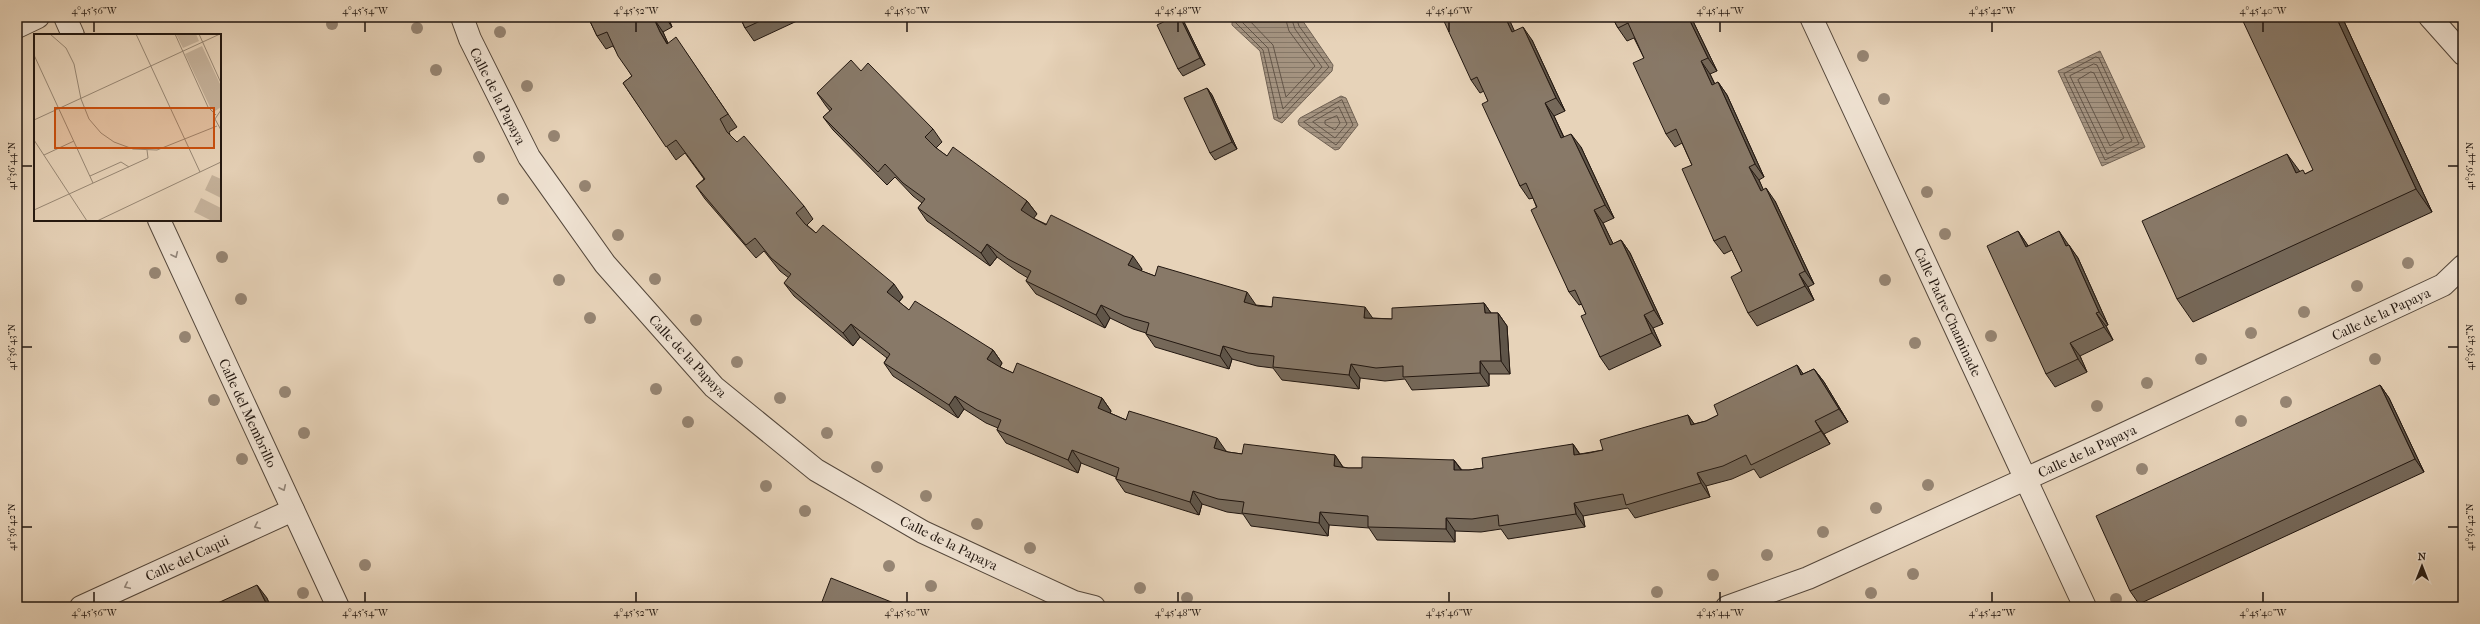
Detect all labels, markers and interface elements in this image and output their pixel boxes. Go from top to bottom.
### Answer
text: 4°45'56"W [71,5,118,17]
text: 4°45'54"W [342,5,389,17]
text: 4°45'52"W [614,5,660,17]
text: 4°45'50"W [884,5,931,17]
text: 4°45'48"W [1155,5,1202,17]
text: 4°45'46"W [1426,5,1474,17]
text: 4°45'44"W [1696,5,1745,17]
text: 4°45'42"W [1969,5,2016,17]
text: 4°45'40"W [2240,5,2288,17]
inset map [34,34,221,221]
street label: Calle de la Papaya [466,45,530,148]
text: 41°36'44"N [6,142,18,190]
text: 41°36'44"N [2464,142,2476,190]
street label: Calle Padre Chaminade [1910,245,1985,379]
one-way arrow [170,251,178,259]
street label: Calle de la Papaya [2329,284,2434,345]
street label: Calle de la Papaya [645,312,731,402]
text: 41°36'43"N [6,323,18,370]
text: 41°36'43"N [2464,323,2476,370]
street label: Calle del Membrillo [215,356,280,470]
street label: Calle de la Papaya [2035,421,2140,482]
one-way arrow [278,483,286,491]
text: 41°36'42"N [6,503,18,551]
text: 41°36'42"N [2464,503,2476,551]
street label: Calle de la Papaya [897,512,1001,575]
one-way arrow [254,521,262,529]
street label: Calle del Caqui [143,532,232,585]
north arrow [2402,546,2442,586]
text: N [2418,550,2427,563]
one-way arrow [123,581,131,589]
text: 4°45'56"W [71,607,118,619]
text: 4°45'54"W [342,607,389,619]
text: 4°45'52"W [614,607,660,619]
text: 4°45'50"W [884,607,931,619]
text: 4°45'48"W [1155,607,1202,619]
text: 4°45'46"W [1426,607,1474,619]
text: 4°45'44"W [1696,607,1745,619]
text: 4°45'42"W [1969,607,2016,619]
text: 4°45'40"W [2240,607,2288,619]

